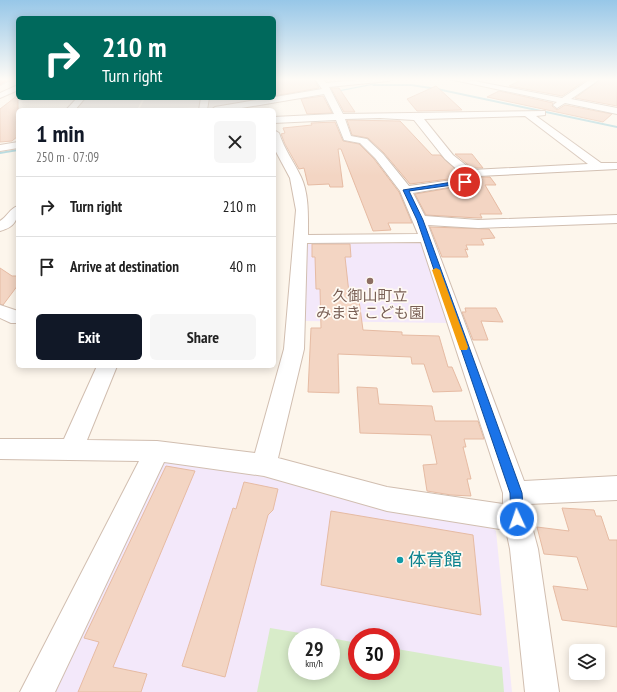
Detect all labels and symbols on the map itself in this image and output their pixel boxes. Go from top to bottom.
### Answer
pin [448,165,482,199]
marker: 久御山町立 みまき こども園 [365,276,375,286]
place label: 久御山町立 みまき こども園 [316,286,424,322]
position arrow [496,498,538,540]
place label: 体育館 [408,548,462,571]
marker: 体育館 [395,555,405,565]
speed limit sign: 30 [348,628,400,680]

